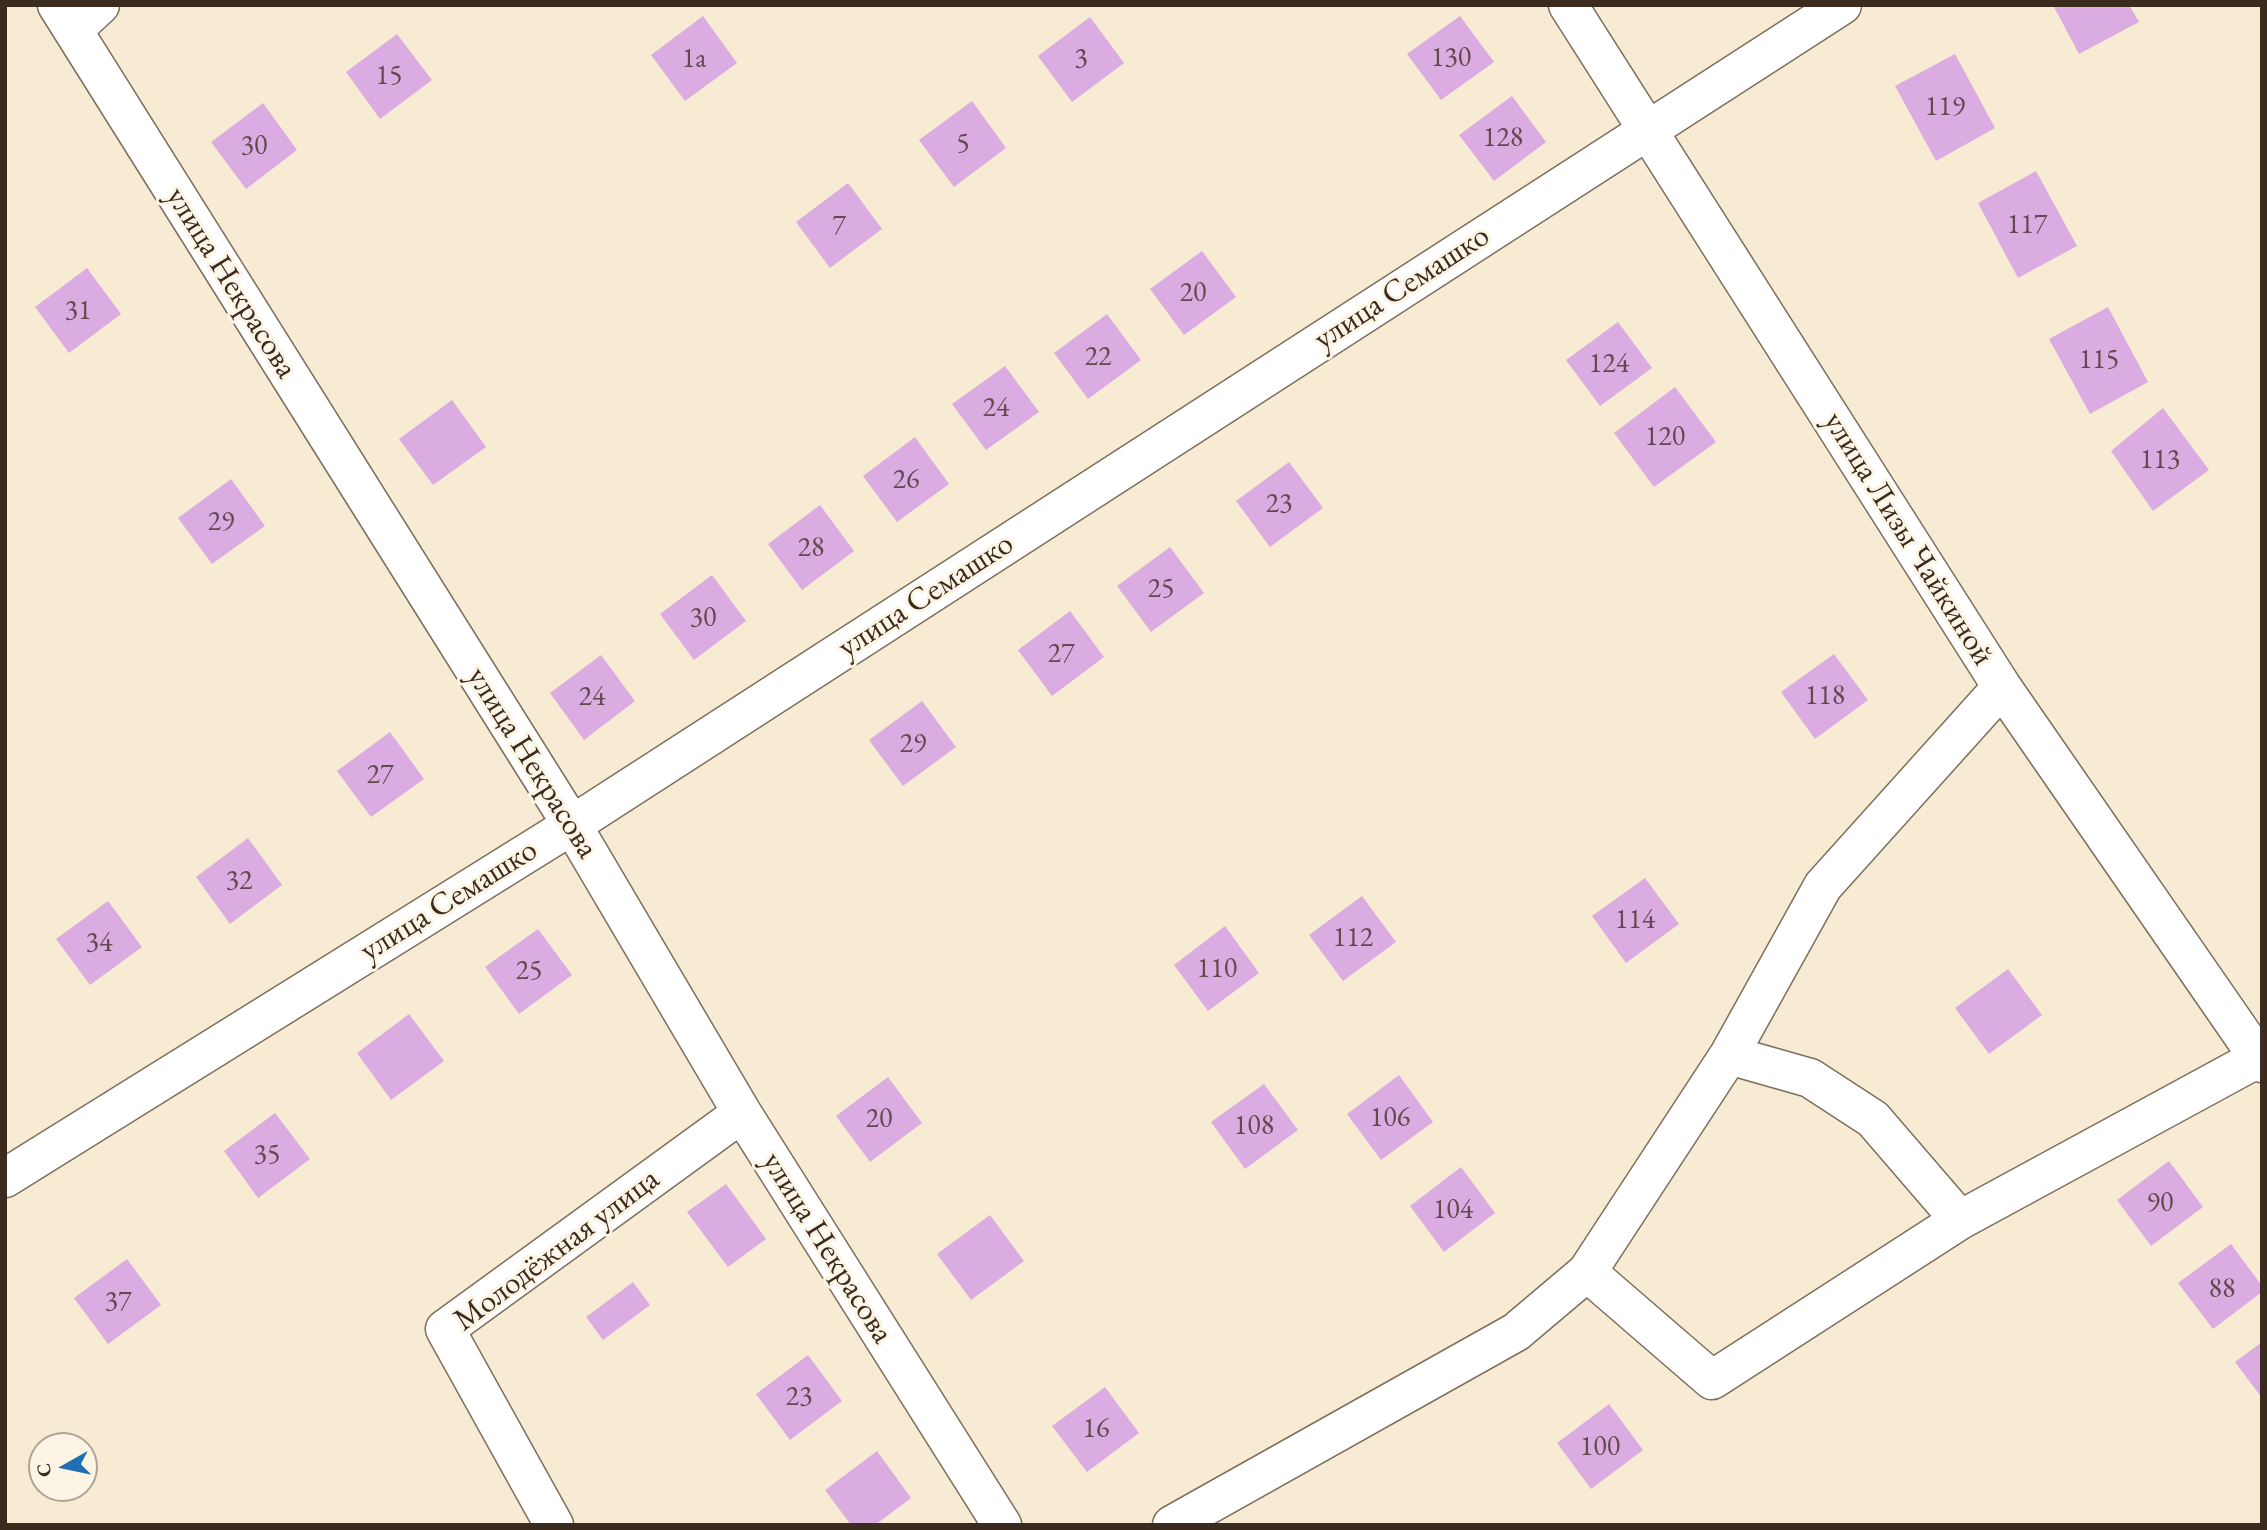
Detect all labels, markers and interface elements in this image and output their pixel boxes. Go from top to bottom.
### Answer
house number: 130 [1431,41,1471,75]
house number: 1а [682,42,706,76]
house number: 3 [1074,42,1088,76]
house number: 15 [376,59,402,93]
house number: 119 [1925,90,1965,124]
house number: 128 [1483,121,1523,155]
house number: 5 [956,127,970,161]
house number: 30 [241,129,267,163]
street label: улица Некрасова [157,180,305,386]
house number: 117 [2007,208,2047,242]
house number: 7 [832,209,846,243]
street label: улица Семашко [1307,217,1497,359]
house number: 20 [1180,276,1206,310]
house number: 31 [65,294,91,328]
house number: 22 [1085,340,1111,374]
house number: 115 [2079,343,2119,377]
house number: 124 [1589,347,1629,381]
house number: 24 [983,391,1009,425]
street label: улица Лизы Чайкиной [1814,405,2002,673]
house number: 120 [1645,420,1685,454]
house number: 113 [2140,443,2180,477]
house number: 26 [893,463,919,497]
house number: 23 [1266,487,1292,521]
house number: 29 [208,505,234,539]
street label: улица Семашко [831,525,1021,667]
house number: 28 [798,531,824,565]
house number: 25 [1148,572,1174,606]
house number: 30 [690,601,716,635]
house number: 27 [1048,637,1074,671]
street label: улица Некрасова [458,660,606,866]
house number: 118 [1805,679,1845,713]
house number: 24 [579,680,605,714]
house number: 29 [900,727,926,761]
house number: 27 [367,758,393,792]
street label: улица Семашко [353,831,545,971]
house number: 32 [226,864,252,898]
house number: 114 [1615,903,1655,937]
house number: 112 [1333,921,1373,955]
house number: 34 [86,926,112,960]
house number: 110 [1197,952,1237,986]
house number: 25 [516,954,542,988]
house number: 106 [1370,1101,1410,1135]
house number: 20 [866,1102,892,1136]
house number: 108 [1234,1109,1274,1143]
house number: 35 [254,1138,280,1172]
street label: улица Некрасова [753,1145,901,1351]
street label: Молодёжная улица [447,1160,667,1340]
house number: 90 [2147,1186,2173,1220]
house number: 104 [1433,1193,1473,1227]
house number: 88 [2209,1272,2235,1306]
house number: 37 [105,1285,131,1319]
house number: 23 [786,1380,812,1414]
house number: 16 [1083,1412,1109,1446]
house number: 100 [1580,1430,1620,1464]
north arrow [28,1432,98,1502]
text: С [30,1461,57,1479]

